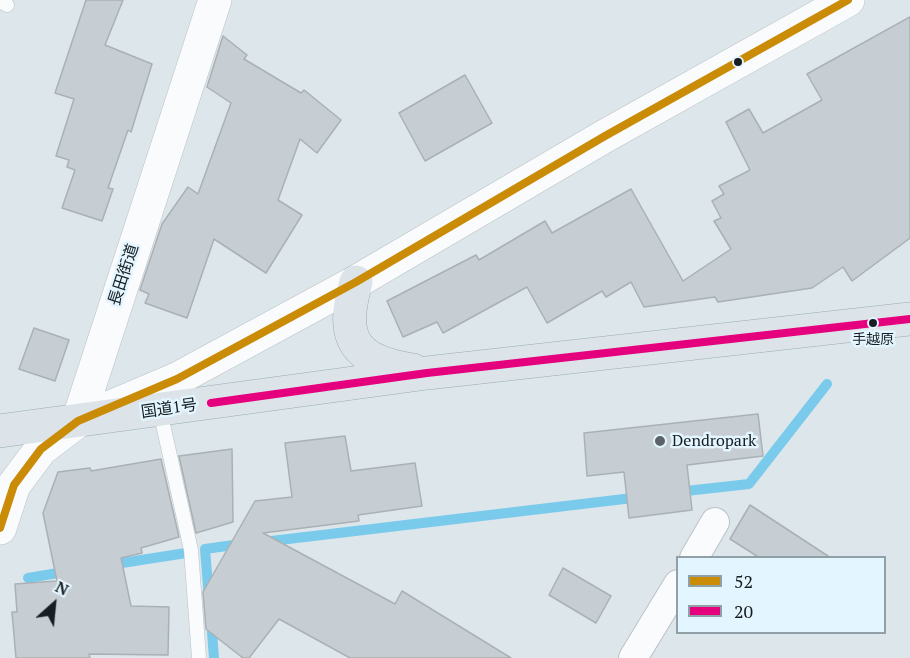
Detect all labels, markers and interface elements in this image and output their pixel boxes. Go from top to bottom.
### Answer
unlabelled marker [732,56,744,68]
street label: 長田街道 [105,242,143,308]
marker: 手越原 [867,317,879,329]
place label: 手越原 [852,332,894,348]
street label: 国道1号 [140,396,198,422]
place label: Dendropark [672,431,756,451]
marker: Dendropark [653,434,667,448]
legend [676,556,886,634]
text: 52 [734,569,753,593]
north arrow [24,574,84,634]
text: N [52,575,73,601]
text: 20 [734,599,753,623]

